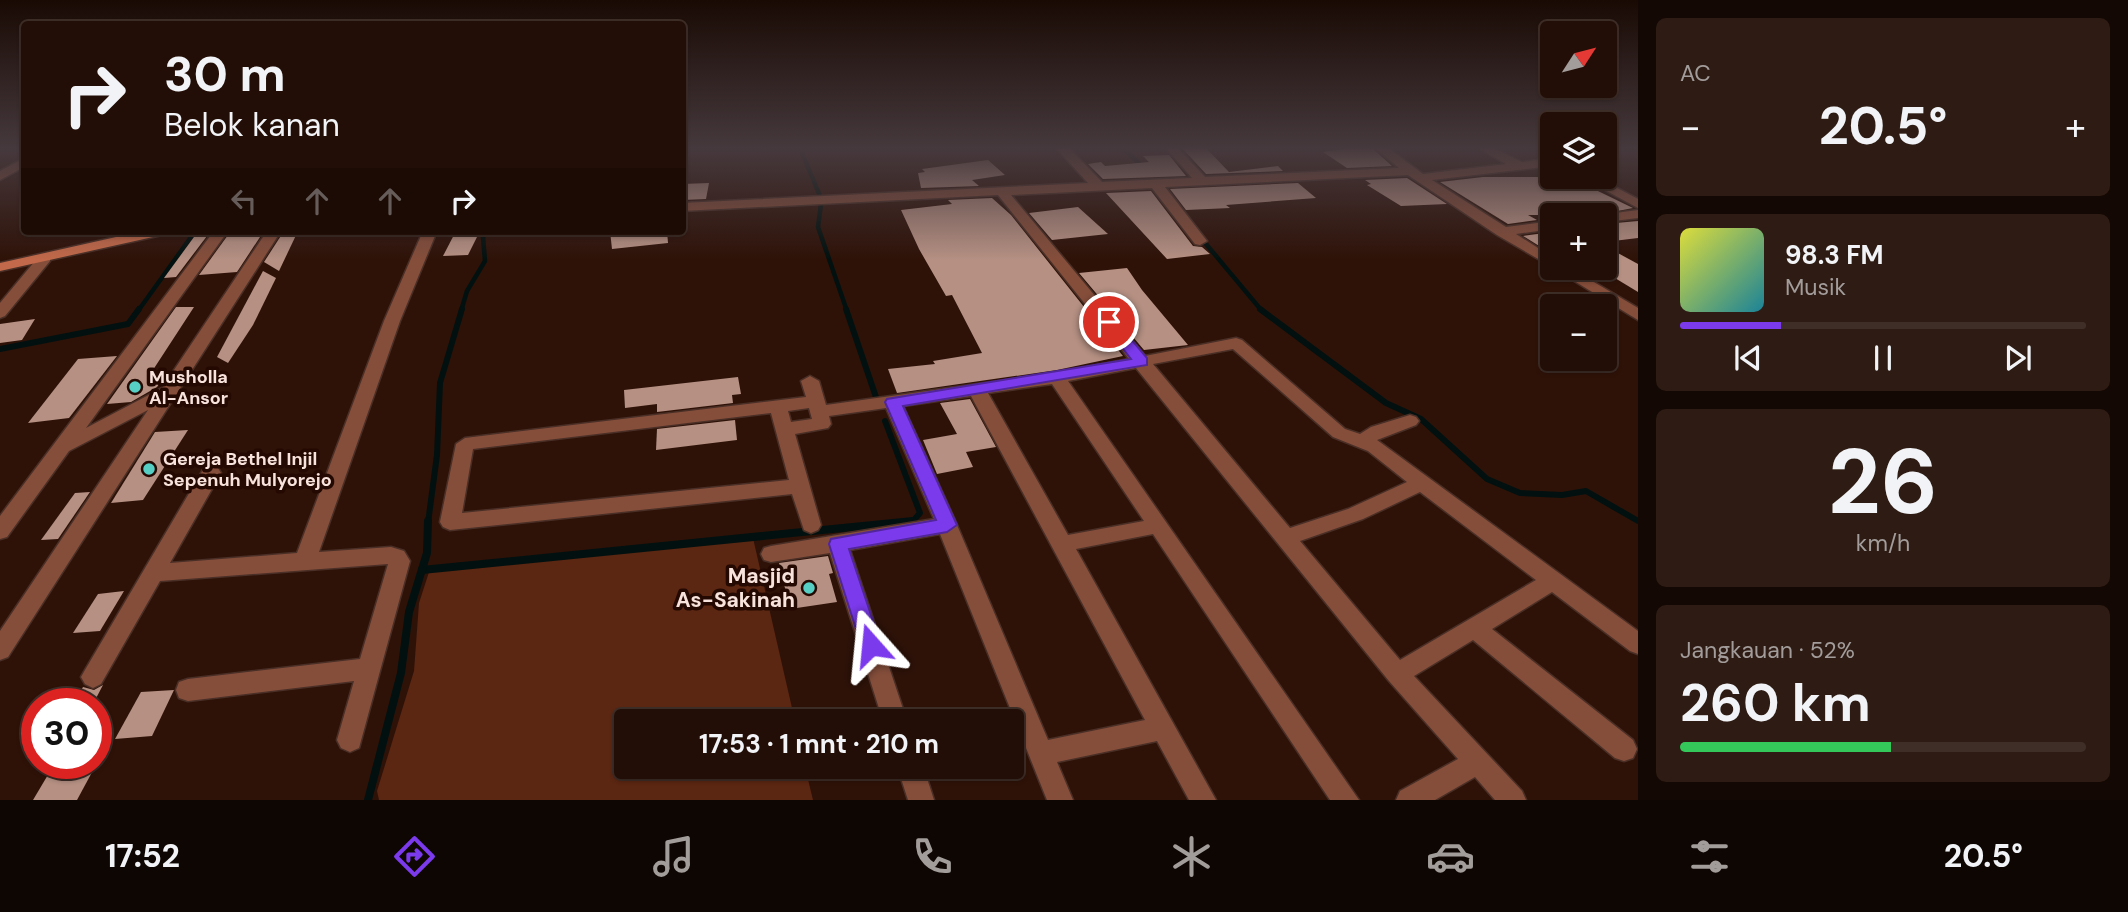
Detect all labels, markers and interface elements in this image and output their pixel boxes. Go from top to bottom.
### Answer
north arrow [1540,21,1617,98]
map controls [1540,21,1617,371]
text: 30 m [164,42,286,106]
icon: right [49,49,140,140]
text: AC [1680,58,1711,88]
text: 20.5° [1819,92,1947,160]
text: − [1680,102,1701,152]
text: + [2065,102,2086,152]
text: Belok kanan [164,104,340,146]
button: layers [1540,112,1617,189]
icon: left [225,182,263,220]
icon: ahead [298,182,336,220]
icon: ahead [371,182,409,220]
icon: right [444,182,482,220]
button: + [1540,203,1617,280]
text: 98.3 FM [1785,238,1884,272]
text: Musik [1785,272,1846,302]
pin [1079,292,1139,352]
button: − [1540,294,1617,371]
icon: arrive [1090,303,1128,341]
icon: previous [1729,339,1767,377]
icon: pause [1864,339,1902,377]
icon: next [1999,339,2037,377]
place label: Musholla Al-Ansor [149,365,228,410]
marker: Musholla Al-Ansor [127,379,143,395]
text: 26 [1828,423,1938,541]
place label: Gereja Bethel Injil Sepenuh Mulyorejo [163,447,332,492]
marker: Gereja Bethel Injil Sepenuh Mulyorejo [141,461,157,477]
text: km/h [1856,528,1910,558]
place label: Masjid As-Sakinah [676,562,795,614]
marker: Masjid As-Sakinah [801,580,817,596]
position arrow [834,608,908,682]
text: Jangkauan · 52% [1680,635,1855,665]
text: 260 km [1680,669,1871,737]
speed limit sign: 30 [21,688,112,779]
text: 17:53 · 1 mnt · 210 m [699,727,939,761]
icon: directions [390,832,439,881]
icon: music [649,832,698,881]
icon: phone [908,832,957,881]
icon: climate [1167,832,1216,881]
icon: car [1426,832,1475,881]
icon: filters [1685,832,1734,881]
text: 17:52 [105,835,180,877]
text: 20.5° [1944,835,2023,877]

